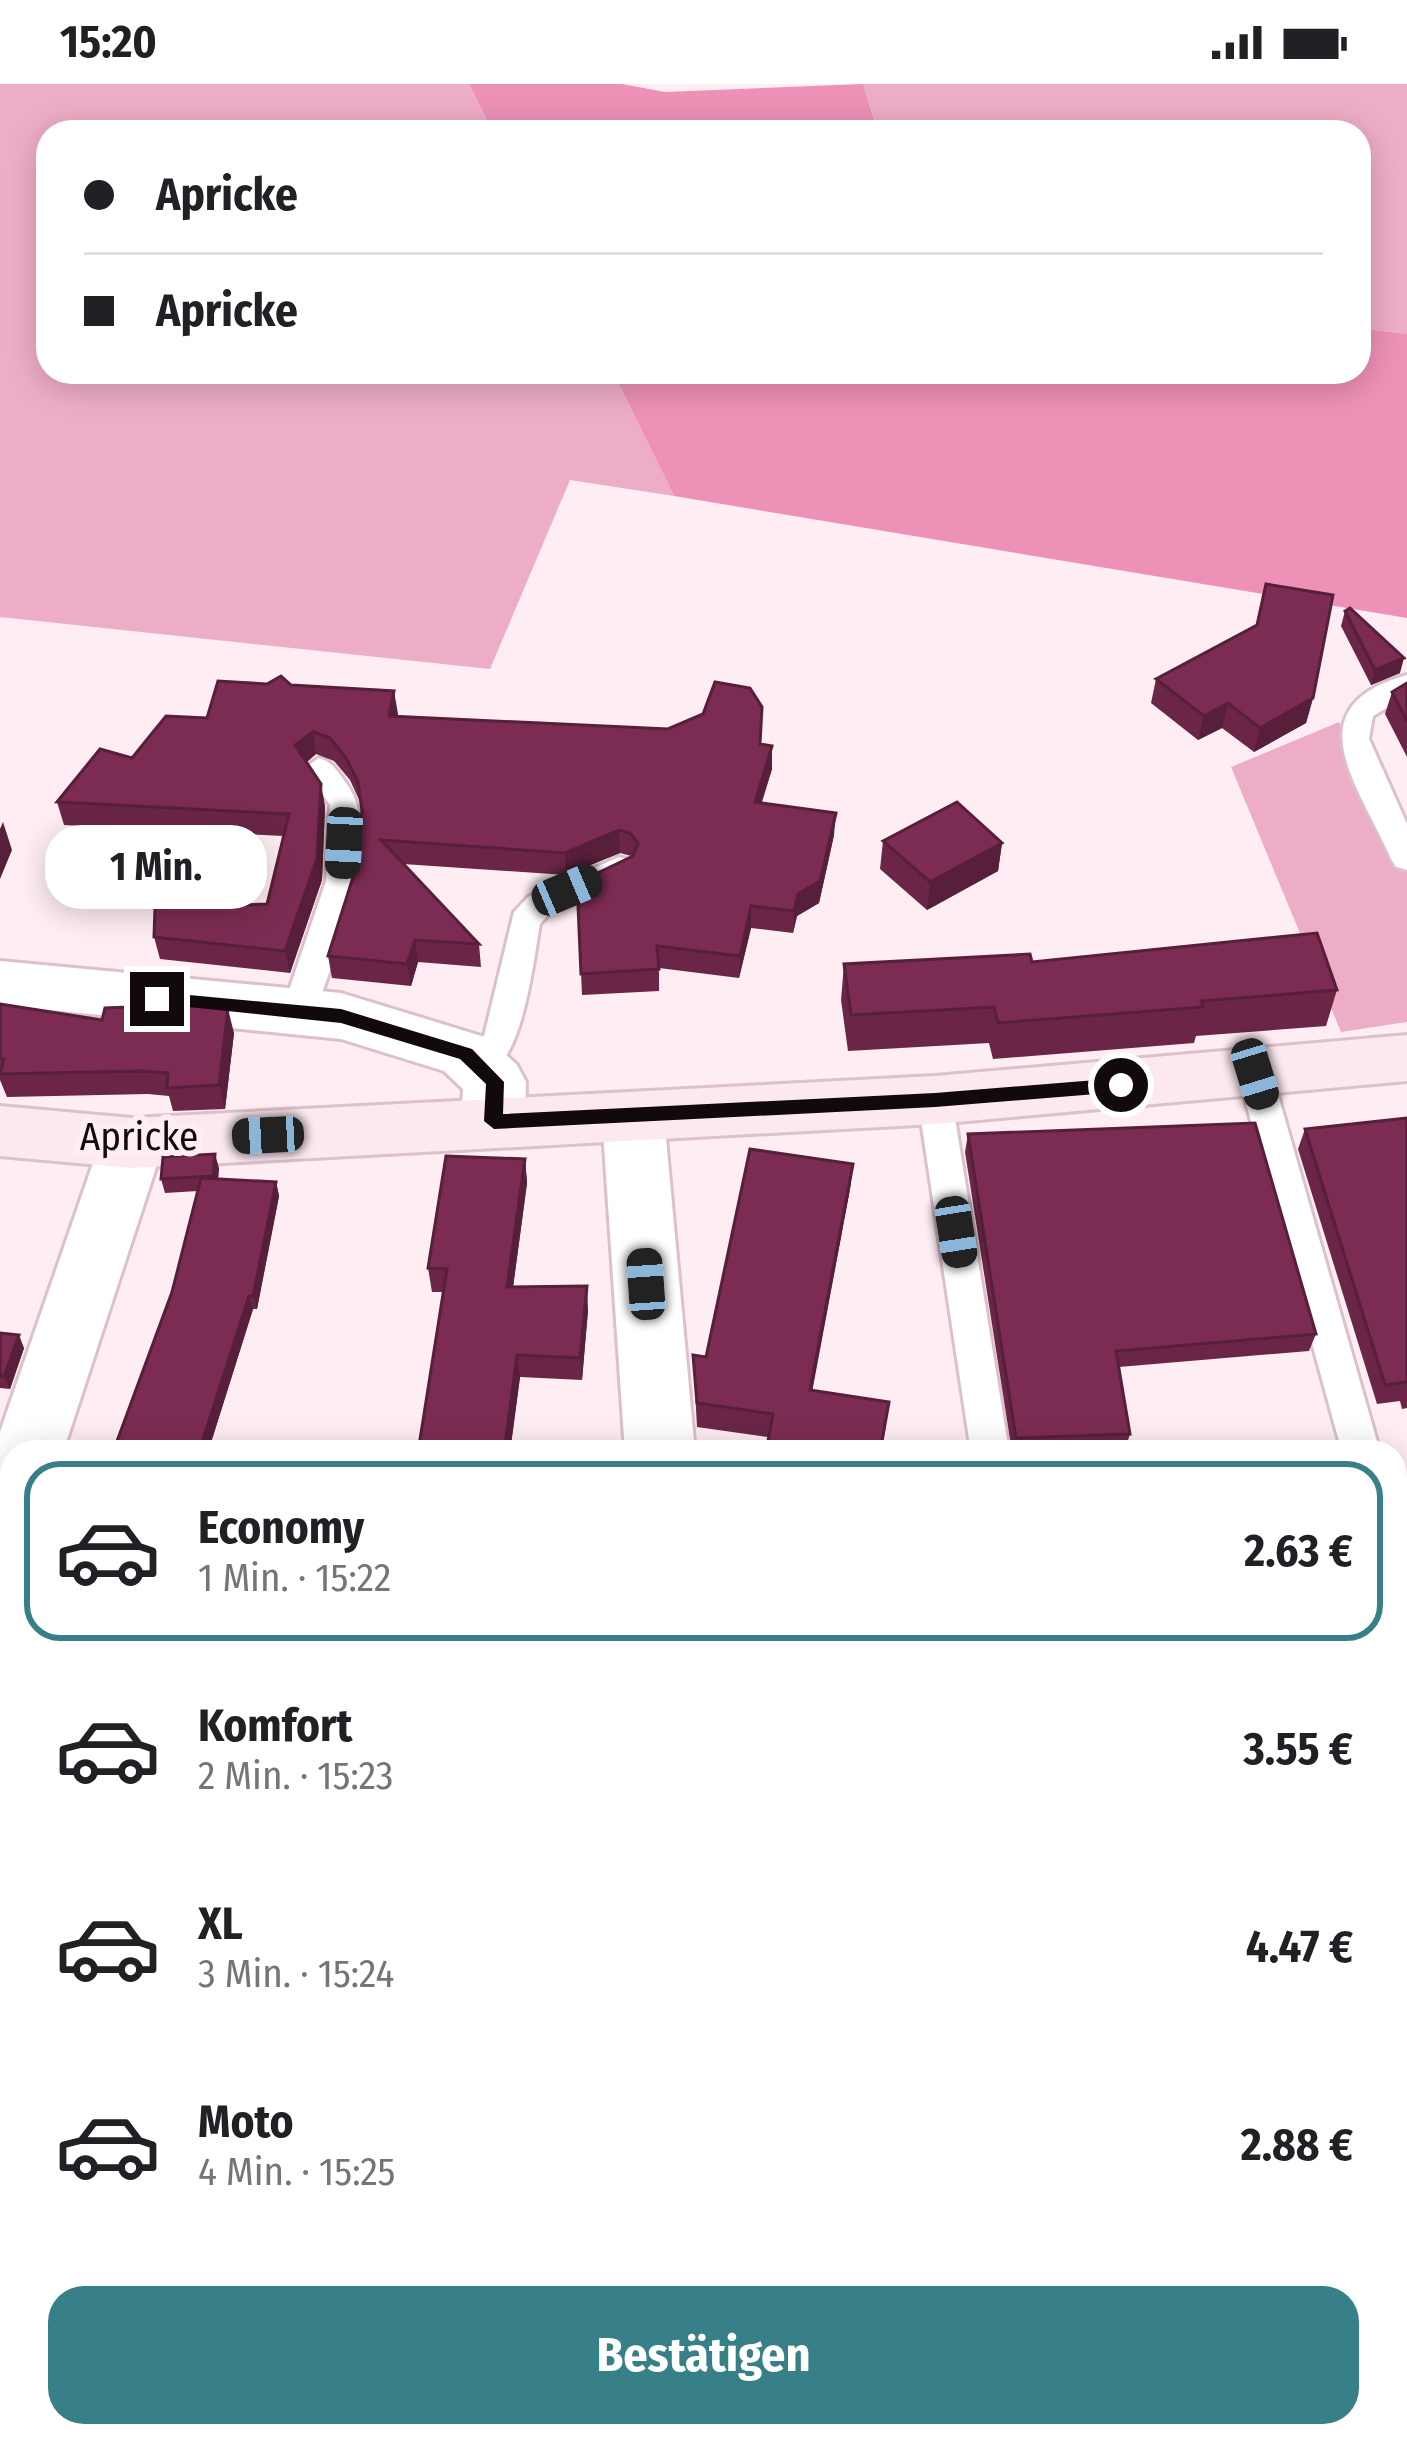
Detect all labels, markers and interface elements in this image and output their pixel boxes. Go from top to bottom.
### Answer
text: 15:20 [60,15,157,69]
text: Apricke [156,168,298,222]
text: Apricke [156,284,298,338]
car [324,806,364,880]
callout: 1 Min. [46,825,268,909]
text: 1 Min. [110,844,202,890]
car [527,859,607,921]
route end [130,972,184,1026]
car [1227,1034,1283,1114]
route start [1094,1058,1148,1112]
street label: Apricke [80,1114,198,1160]
car [231,1115,305,1155]
car [933,1194,979,1270]
car [626,1247,666,1321]
icon: car [54,1497,162,1605]
text: Economy [198,1501,364,1555]
text: 2.63 € [1244,1524,1353,1578]
text: 1 Min. · 15:22 [198,1555,391,1601]
icon: car [54,1695,162,1803]
text: Komfort [198,1699,352,1753]
text: 3.55 € [1244,1722,1353,1776]
text: 2 Min. · 15:23 [198,1753,393,1799]
icon: car [54,1893,162,2001]
text: XL [198,1897,243,1951]
text: 4.47 € [1246,1920,1353,1974]
text: 3 Min. · 15:24 [198,1951,394,1997]
icon: car [54,2091,162,2199]
text: Moto [198,2095,294,2149]
text: 2.88 € [1241,2118,1353,2172]
text: 4 Min. · 15:25 [198,2149,396,2195]
button: Bestätigen [48,2286,1359,2424]

